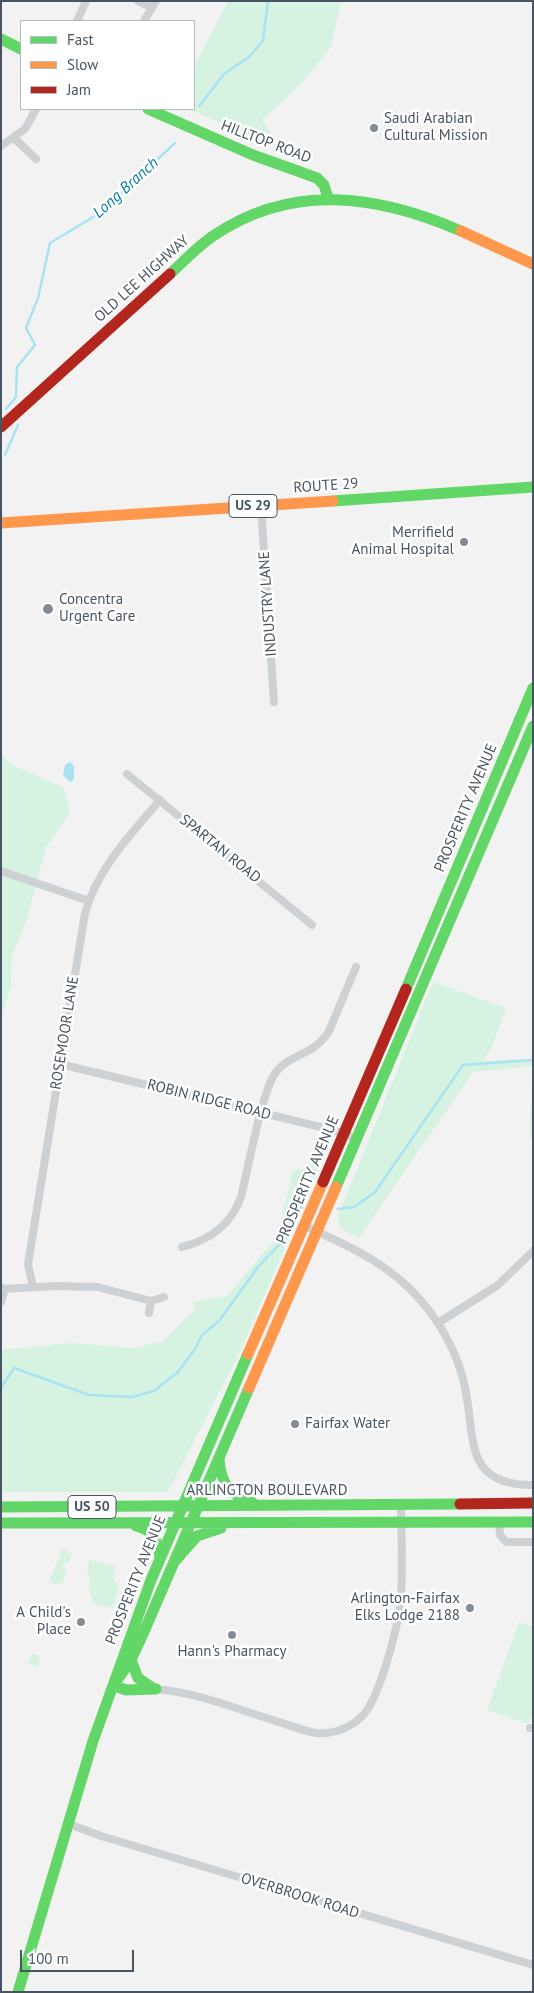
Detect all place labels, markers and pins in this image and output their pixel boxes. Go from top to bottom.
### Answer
place label: Saudi Arabian Cultural Mission [384,110,488,145]
marker: Saudi Arabian Cultural Mission [368,122,380,134]
place label: Merrifield Animal Hospital [352,524,454,559]
marker: Merrifield Animal Hospital [458,536,470,548]
place label: Concentra Urgent Care [59,591,135,626]
marker: Concentra Urgent Care [41,602,55,616]
place label: Fairfax Water [305,1415,390,1433]
marker: Fairfax Water [289,1418,301,1430]
place label: Arlington-Fairfax Elks Lodge 2188 [351,1590,460,1625]
marker: Arlington-Fairfax Elks Lodge 2188 [464,1602,476,1614]
place label: A Child's Place [16,1604,71,1639]
marker: A Child's Place [75,1616,87,1628]
marker: Hann's Pharmacy [226,1629,238,1641]
place label: Hann's Pharmacy [178,1643,286,1661]

